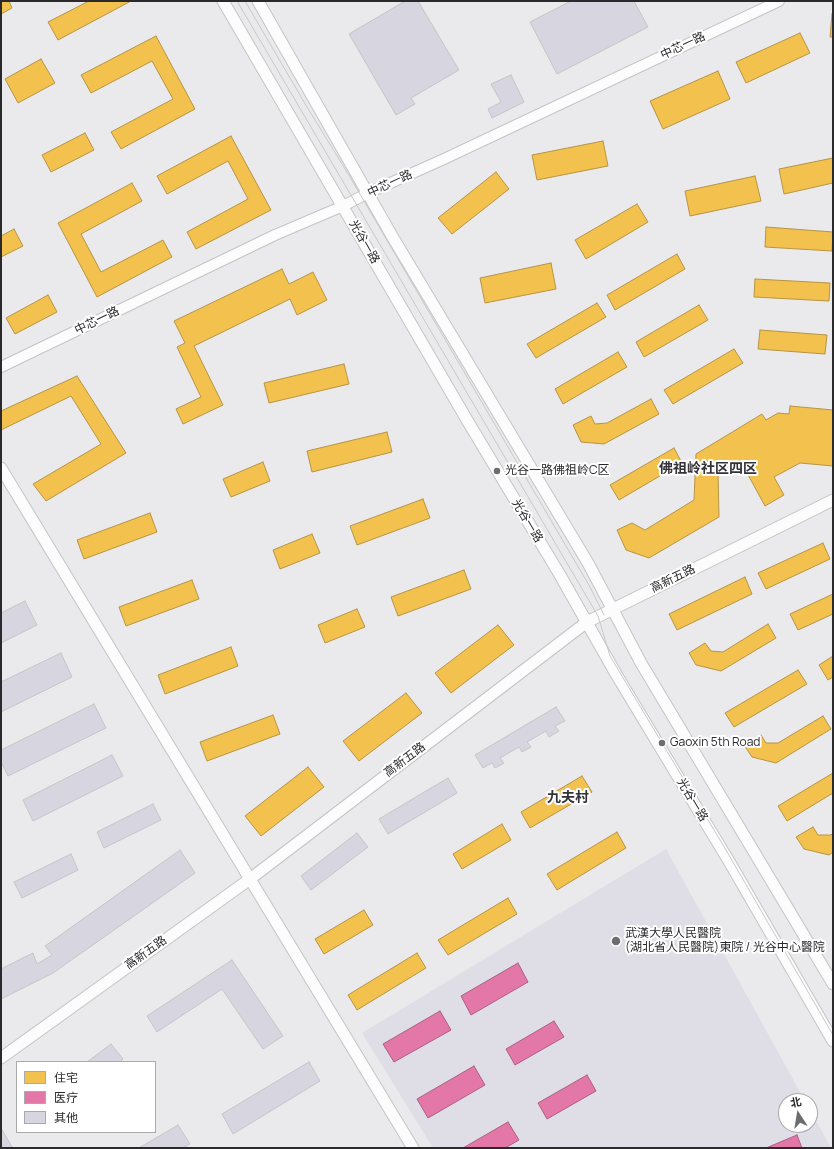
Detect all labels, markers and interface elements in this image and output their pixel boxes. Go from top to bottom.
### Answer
street label: 中芯一路 [658,29,708,63]
street label: 中芯一路 [365,167,415,201]
street label: 光谷一路 [346,218,382,266]
street label: 中芯一路 [72,304,122,338]
district label: 佛祖岭社区四区 [659,461,757,477]
place label: 光谷一路佛祖岭C区 [505,464,610,478]
marker: 光谷一路佛祖岭C区 [492,466,502,476]
street label: 光谷一路 [508,497,546,545]
street label: 高新五路 [648,562,698,596]
place label: Gaoxin 5th Road [670,736,760,750]
marker: Gaoxin 5th Road [657,738,667,748]
street label: 高新五路 [381,740,429,780]
street label: 光谷一路 [673,776,711,824]
district label: 九夫村 [547,790,589,806]
place label: 武漢大學人民醫院 (湖北省人民醫院)東院 / 光谷中心醫院 [625,927,825,955]
street label: 高新五路 [122,933,170,973]
marker: 武漢大學人民醫院 (湖北省人民醫院)東院 / 光谷中心醫院 [610,935,622,947]
legend [16,1061,156,1133]
text: 住宅 [54,1069,78,1086]
text: 医疗 [54,1089,78,1106]
north arrow [778,1093,818,1133]
text: 北 [789,1093,803,1110]
text: 其他 [54,1109,78,1126]

